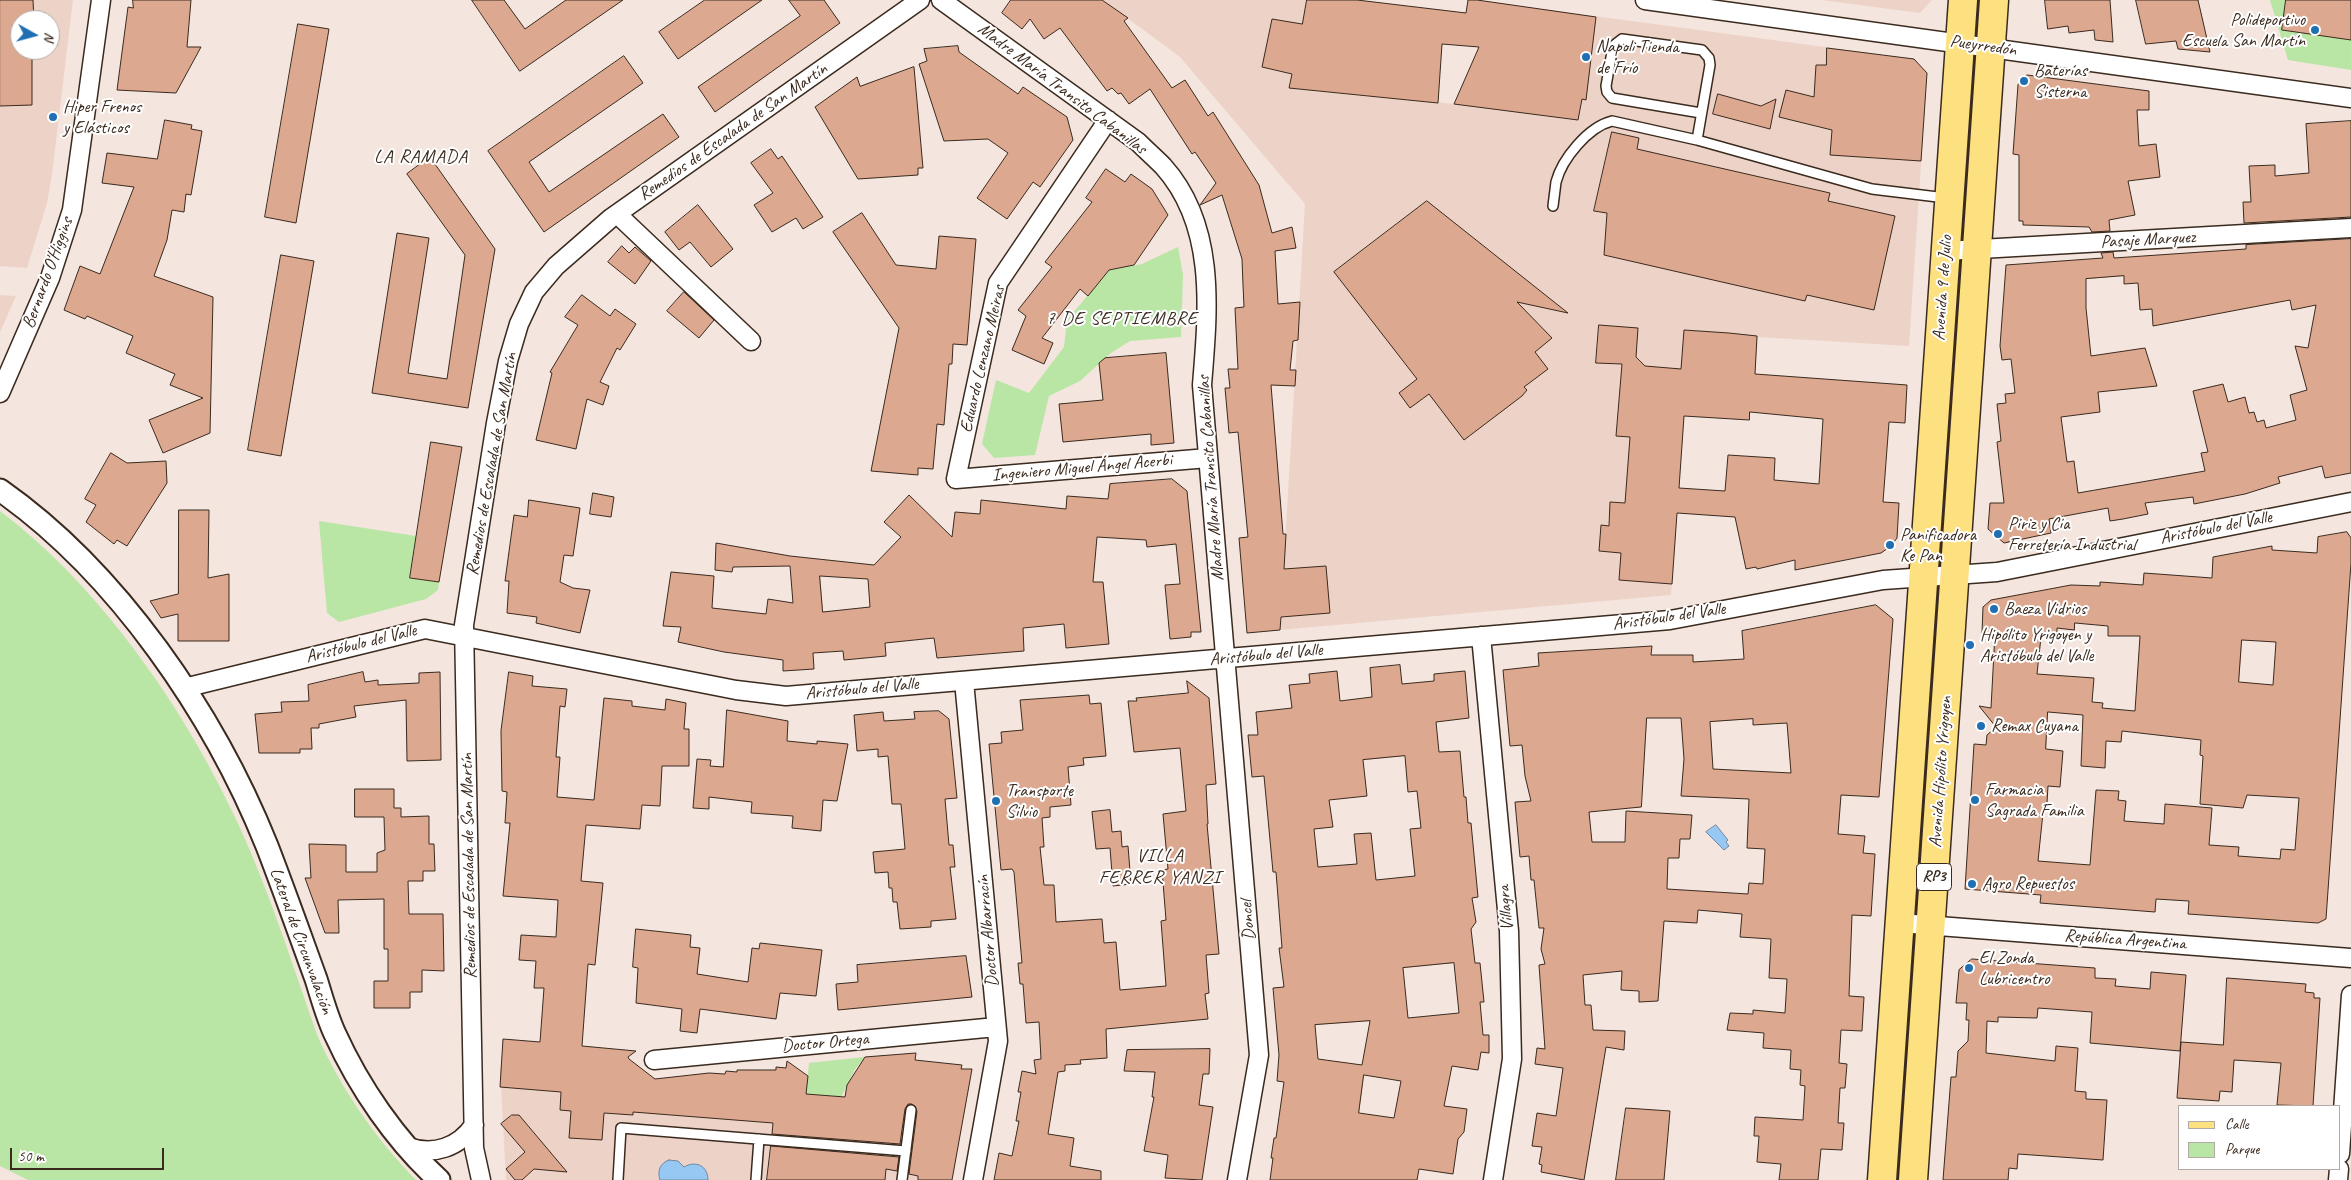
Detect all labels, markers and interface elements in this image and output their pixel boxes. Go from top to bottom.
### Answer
place label: Polideportivo Escuela San Martín [2182,9,2305,52]
north arrow [10,10,60,60]
street label: Madre María Transito Cabanillas [973,18,1151,160]
marker: Polideportivo Escuela San Martín [2309,24,2321,36]
text: N [40,31,58,42]
street label: Pueyrredón [1948,31,2018,61]
place label: Napoli Tienda de Frío [1596,36,1679,78]
marker: Napoli Tienda de Frío [1580,51,1592,63]
street label: Remedios de Escalada de San Martín [634,58,832,206]
place label: Baterías Sisterna [2034,60,2087,102]
marker: Baterías Sisterna [2018,75,2030,87]
place label: Hiper Frenos y Elásticos [63,96,141,138]
marker: Hiper Frenos y Elásticos [47,111,59,123]
district label: LA RAMADA [373,146,469,168]
street label: Bernardo O'Higgins [18,215,78,331]
street label: Pasaje Marquez [2100,227,2196,253]
street label: Avenida 9 de Julio [1929,235,1957,341]
street label: Eduardo Lenzano Meiras [956,283,1010,435]
district label: 7 DE SEPTIEMBRE [1045,308,1199,330]
street label: Remedios de Escalada de San Martín [462,351,522,577]
street label: Madre María Transito Cabanillas [1193,375,1229,581]
street label: Ingeniero Miguel Ángel Acerbi [991,449,1173,487]
street label: Aristóbulo del Valle [2158,507,2274,549]
place label: Piriz y Cia Ferretería Industrial [2008,513,2136,556]
place label: Panificadora Ke Pan [1900,524,1976,566]
marker: Piriz y Cia Ferretería Industrial [1992,528,2004,540]
marker: Panificadora Ke Pan [1884,539,1896,551]
street label: Aristóbulo del Valle [1611,598,1727,636]
place label: Baeza Vidrios [2004,598,2086,620]
marker: Baeza Vidrios [1988,603,2000,615]
street label: Aristóbulo del Valle [303,620,419,668]
place label: Hipólito Yrigoyen y Aristóbulo del Valle [1980,624,2093,666]
street label: Aristóbulo del Valle [1209,639,1323,671]
marker: Hipólito Yrigoyen y Aristóbulo del Valle [1964,639,1976,651]
street label: Aristóbulo del Valle [805,673,919,705]
street label: Avenida Hipólito Yrigoyen [1925,696,1957,848]
place label: Remax Cuyana [1991,715,2078,737]
marker: Remax Cuyana [1975,720,1987,732]
street label: Remedios de Escalada de San Martín [456,753,482,979]
place label: Farmacia Sagrada Familia [1985,779,2084,822]
place label: Transporte Silvio [1006,780,1073,822]
marker: Farmacia Sagrada Familia [1969,794,1981,806]
marker: Transporte Silvio [990,795,1002,807]
district label: VILLA FERRER YANZI [1098,845,1222,889]
road number: RP3 [1916,864,1952,890]
street label: Lateral de Circunvalación [265,865,337,1017]
place label: Agro Repuestos [1982,873,2074,895]
street label: Doctor Albarracín [972,874,1004,988]
marker: Agro Repuestos [1966,878,1978,890]
street label: Villagra [1493,884,1519,932]
street label: Doncel [1235,899,1261,941]
street label: República Argentina [2063,925,2187,955]
place label: El Zonda Lubricentro [1979,947,2050,990]
marker: El Zonda Lubricentro [1963,962,1975,974]
street label: Doctor Ortega [781,1028,869,1058]
legend [2178,1105,2341,1170]
text: Calle [2225,1115,2249,1134]
scale bar [12,1138,166,1170]
text: Parque [2225,1140,2259,1159]
text: 50 m [18,1147,44,1166]

